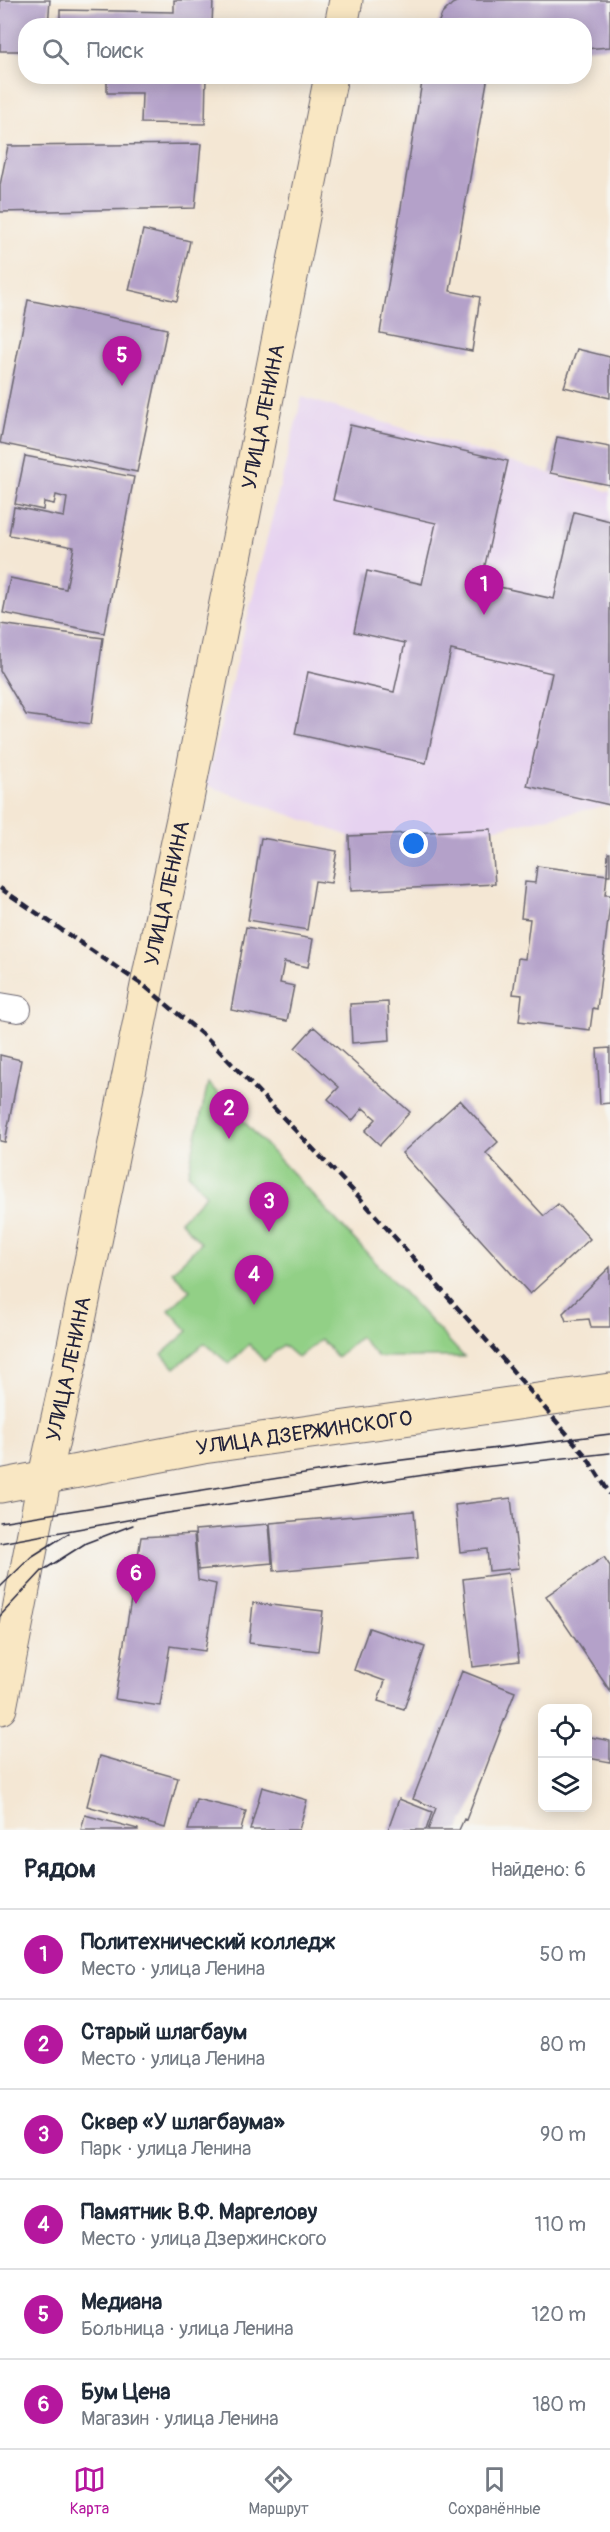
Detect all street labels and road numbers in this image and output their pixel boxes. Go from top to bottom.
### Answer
street label: УЛИЦА ЛЕНИНА [236,342,291,491]
street label: УЛИЦА ЛЕНИНА [138,818,196,968]
street label: УЛИЦА ЛЕНИНА [40,1294,97,1444]
street label: УЛИЦА ДЗЕРЖИНСКОГО [194,1404,414,1462]

